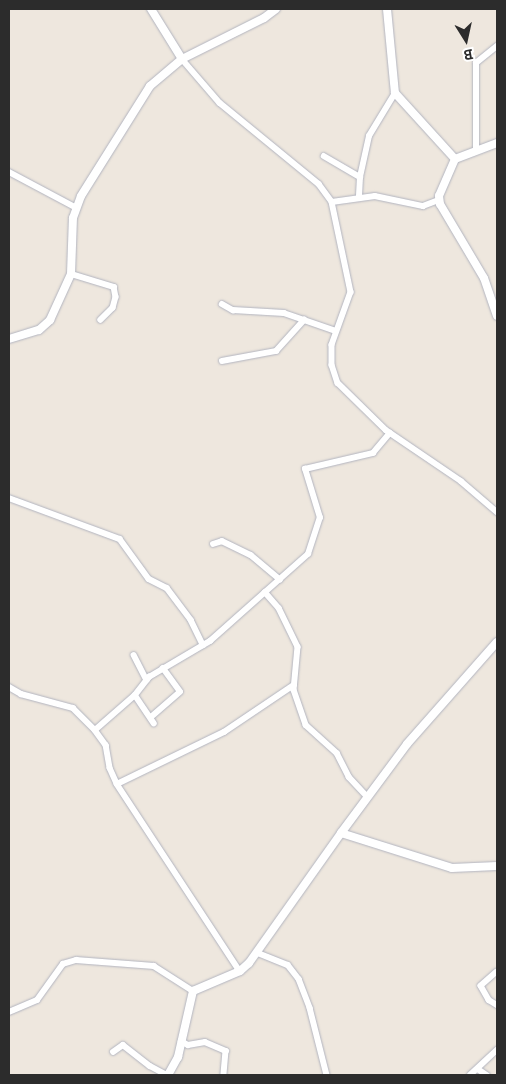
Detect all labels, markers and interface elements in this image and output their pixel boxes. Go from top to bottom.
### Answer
north arrow [441,15,491,65]
text: B [462,45,475,64]

